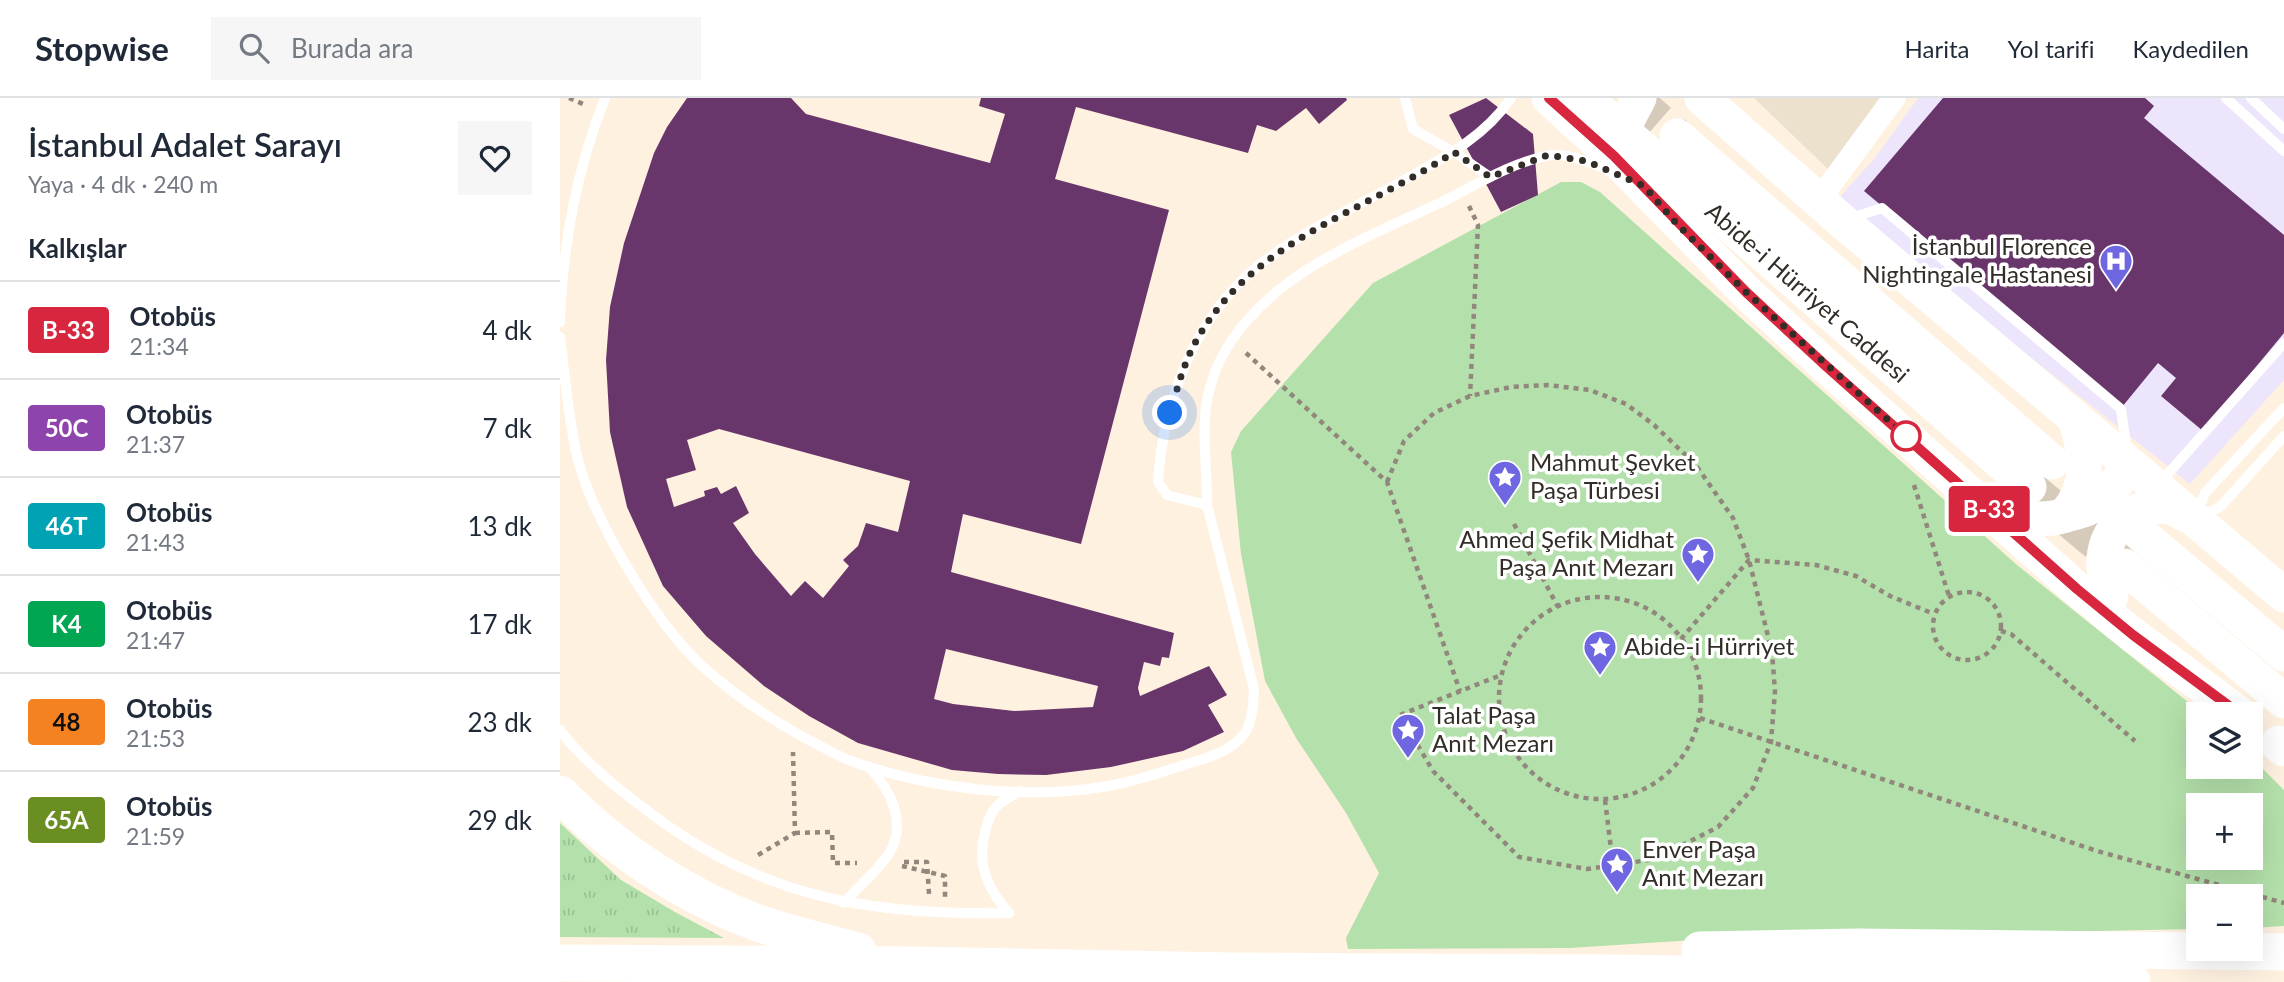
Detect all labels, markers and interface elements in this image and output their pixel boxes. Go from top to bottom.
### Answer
search box [211,17,701,80]
text: Stopwise [35,28,169,68]
icon: search [235,29,273,67]
text: Burada ara [291,32,413,64]
text: Harita [1905,34,1969,63]
text: Yol tarifi [2007,34,2094,63]
text: Kaydedilen [2132,34,2249,63]
button: heart [458,121,532,195]
text: İstanbul Adalet Sarayı [28,124,342,164]
text: Yaya · 4 dk · 240 m [28,170,218,198]
street label: Abide-i Hürriyet Caddesi [1700,196,1916,388]
place label: İstanbul Florence Nightingale Hastanesi [1862,231,2092,288]
text: Kalkışlar [28,232,127,264]
hospital icon: İstanbul Florence Nightingale Hastanesi [2097,242,2135,291]
text: Otobüs [130,300,216,332]
text: 4 dk [482,314,532,346]
text: B-33 [42,315,95,344]
text: 21:34 [130,332,189,360]
your location [1152,395,1187,430]
text: Otobüs [126,398,212,430]
text: 7 dk [482,412,532,444]
text: 50C [45,413,88,442]
unlabelled marker [1891,421,1921,451]
text: 21:37 [126,430,185,458]
place label: Mahmut Şevket Paşa Türbesi [1530,447,1696,504]
place icon: Mahmut Şevket Paşa Türbesi [1486,458,1524,507]
line badge: B-33 [1940,486,2038,532]
text: B-33 [1963,494,2015,523]
text: Otobüs [126,496,212,528]
text: 13 dk [467,510,532,542]
text: 46T [45,511,88,540]
place label: Ahmed Şefik Midhat Paşa Anıt Mezarı [1459,524,1674,581]
text: 21:43 [126,528,185,556]
place icon: Ahmed Şefik Midhat Paşa Anıt Mezarı [1679,535,1717,584]
text: Otobüs [126,594,212,626]
text: 17 dk [467,608,532,640]
text: K4 [51,609,82,638]
text: 21:47 [126,626,185,654]
place icon: Abide-i Hürriyet [1581,628,1619,677]
place label: Abide-i Hürriyet [1624,631,1795,660]
text: Otobüs [126,692,212,724]
place label: Talat Paşa Anıt Mezarı [1432,700,1554,757]
map controls [2186,702,2263,961]
button: layers [2186,702,2263,779]
text: 23 dk [467,706,532,738]
text: 48 [53,707,80,736]
place icon: Talat Paşa Anıt Mezarı [1389,711,1427,760]
text: 21:53 [126,724,185,752]
text: Otobüs [126,790,212,822]
button: + [2186,793,2263,870]
text: 29 dk [467,804,532,836]
text: 65A [44,805,89,834]
text: 21:59 [126,822,185,850]
place label: Enver Paşa Anıt Mezarı [1642,834,1764,891]
place icon: Enver Paşa Anıt Mezarı [1598,845,1636,894]
button: − [2186,884,2263,961]

